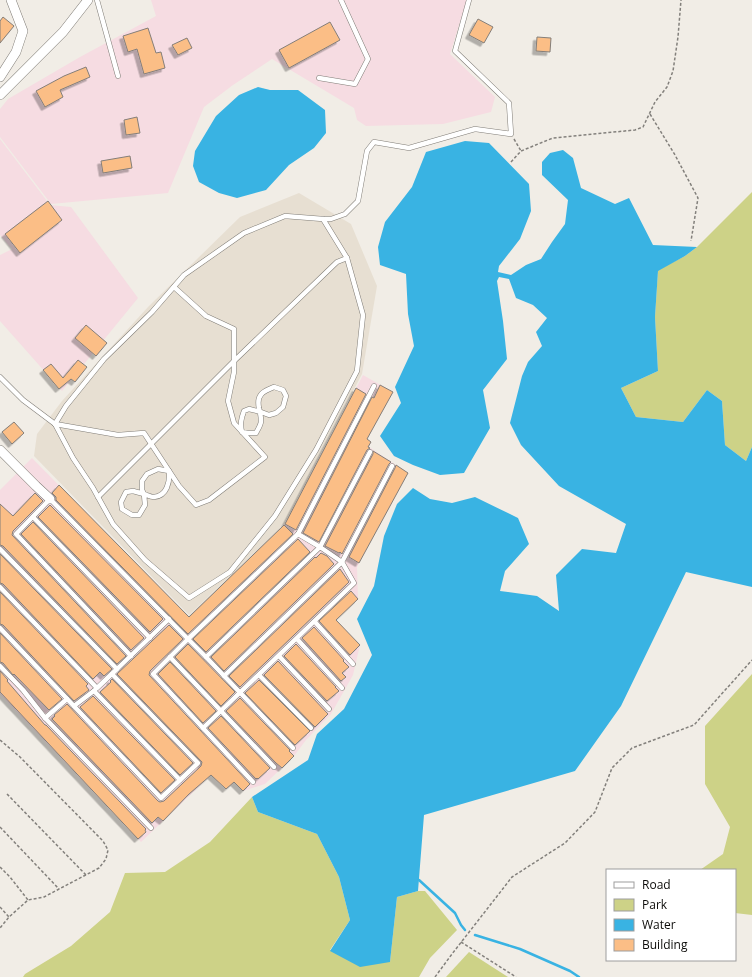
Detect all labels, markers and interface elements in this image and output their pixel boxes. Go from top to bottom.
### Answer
legend [606,869,736,961]
text: Road [642,876,671,893]
text: Park [642,896,668,913]
text: Water [642,916,676,933]
text: Building [642,936,688,953]

